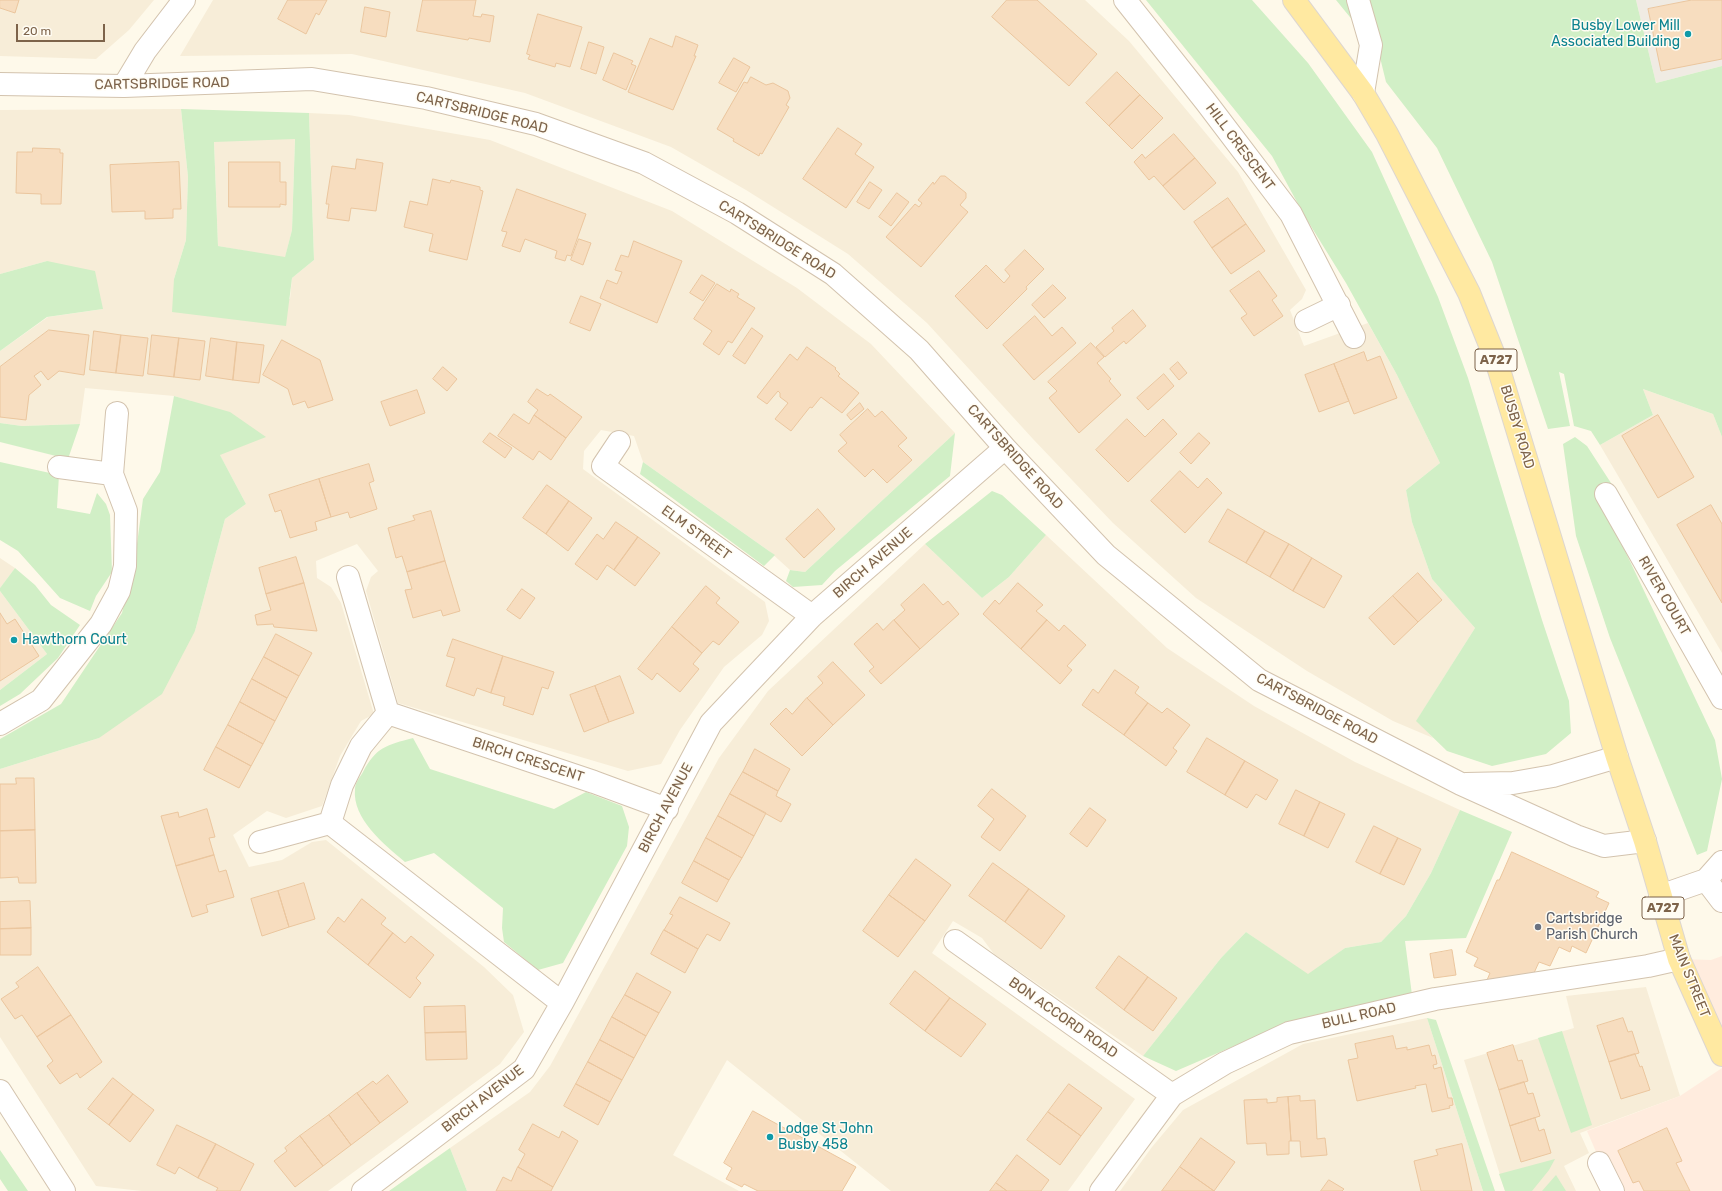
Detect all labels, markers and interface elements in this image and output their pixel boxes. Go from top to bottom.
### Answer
scale bar [18,16,107,42]
place label: Busby Lower Mill Associated Building [1551,18,1680,50]
text: 20 m [23,24,51,38]
marker: Busby Lower Mill Associated Building [1683,29,1693,39]
street label: CARTSBRIDGE ROAD [94,74,230,94]
street label: CARTSBRIDGE ROAD [414,88,550,138]
street label: HILL CRESCENT [1202,100,1278,194]
street label: CARTSBRIDGE ROAD [715,197,839,283]
road number: A727 [1475,349,1517,371]
street label: BUSBY ROAD [1496,383,1538,471]
street label: CARTSBRIDGE ROAD [963,401,1067,513]
street label: ELM STREET [658,502,734,564]
street label: BIRCH AVENUE [830,524,916,602]
street label: RIVER COURT [1634,553,1694,639]
place label: Hawthorn Court [22,632,127,648]
marker: Hawthorn Court [9,635,19,645]
street label: CARTSBRIDGE ROAD [1253,670,1381,748]
street label: BIRCH CRESCENT [470,734,586,786]
street label: BIRCH AVENUE [635,760,697,856]
road number: A727 [1642,897,1684,919]
place label: Cartsbridge Parish Church [1546,911,1638,944]
marker: Cartsbridge Parish Church [1533,922,1543,932]
street label: MAIN STREET [1665,932,1713,1020]
street label: BON ACCORD ROAD [1005,974,1121,1062]
street label: BULL ROAD [1320,999,1398,1033]
street label: BIRCH AVENUE [439,1062,527,1136]
place label: Lodge St John Busby 458 [778,1121,873,1154]
marker: Lodge St John Busby 458 [765,1132,775,1142]

